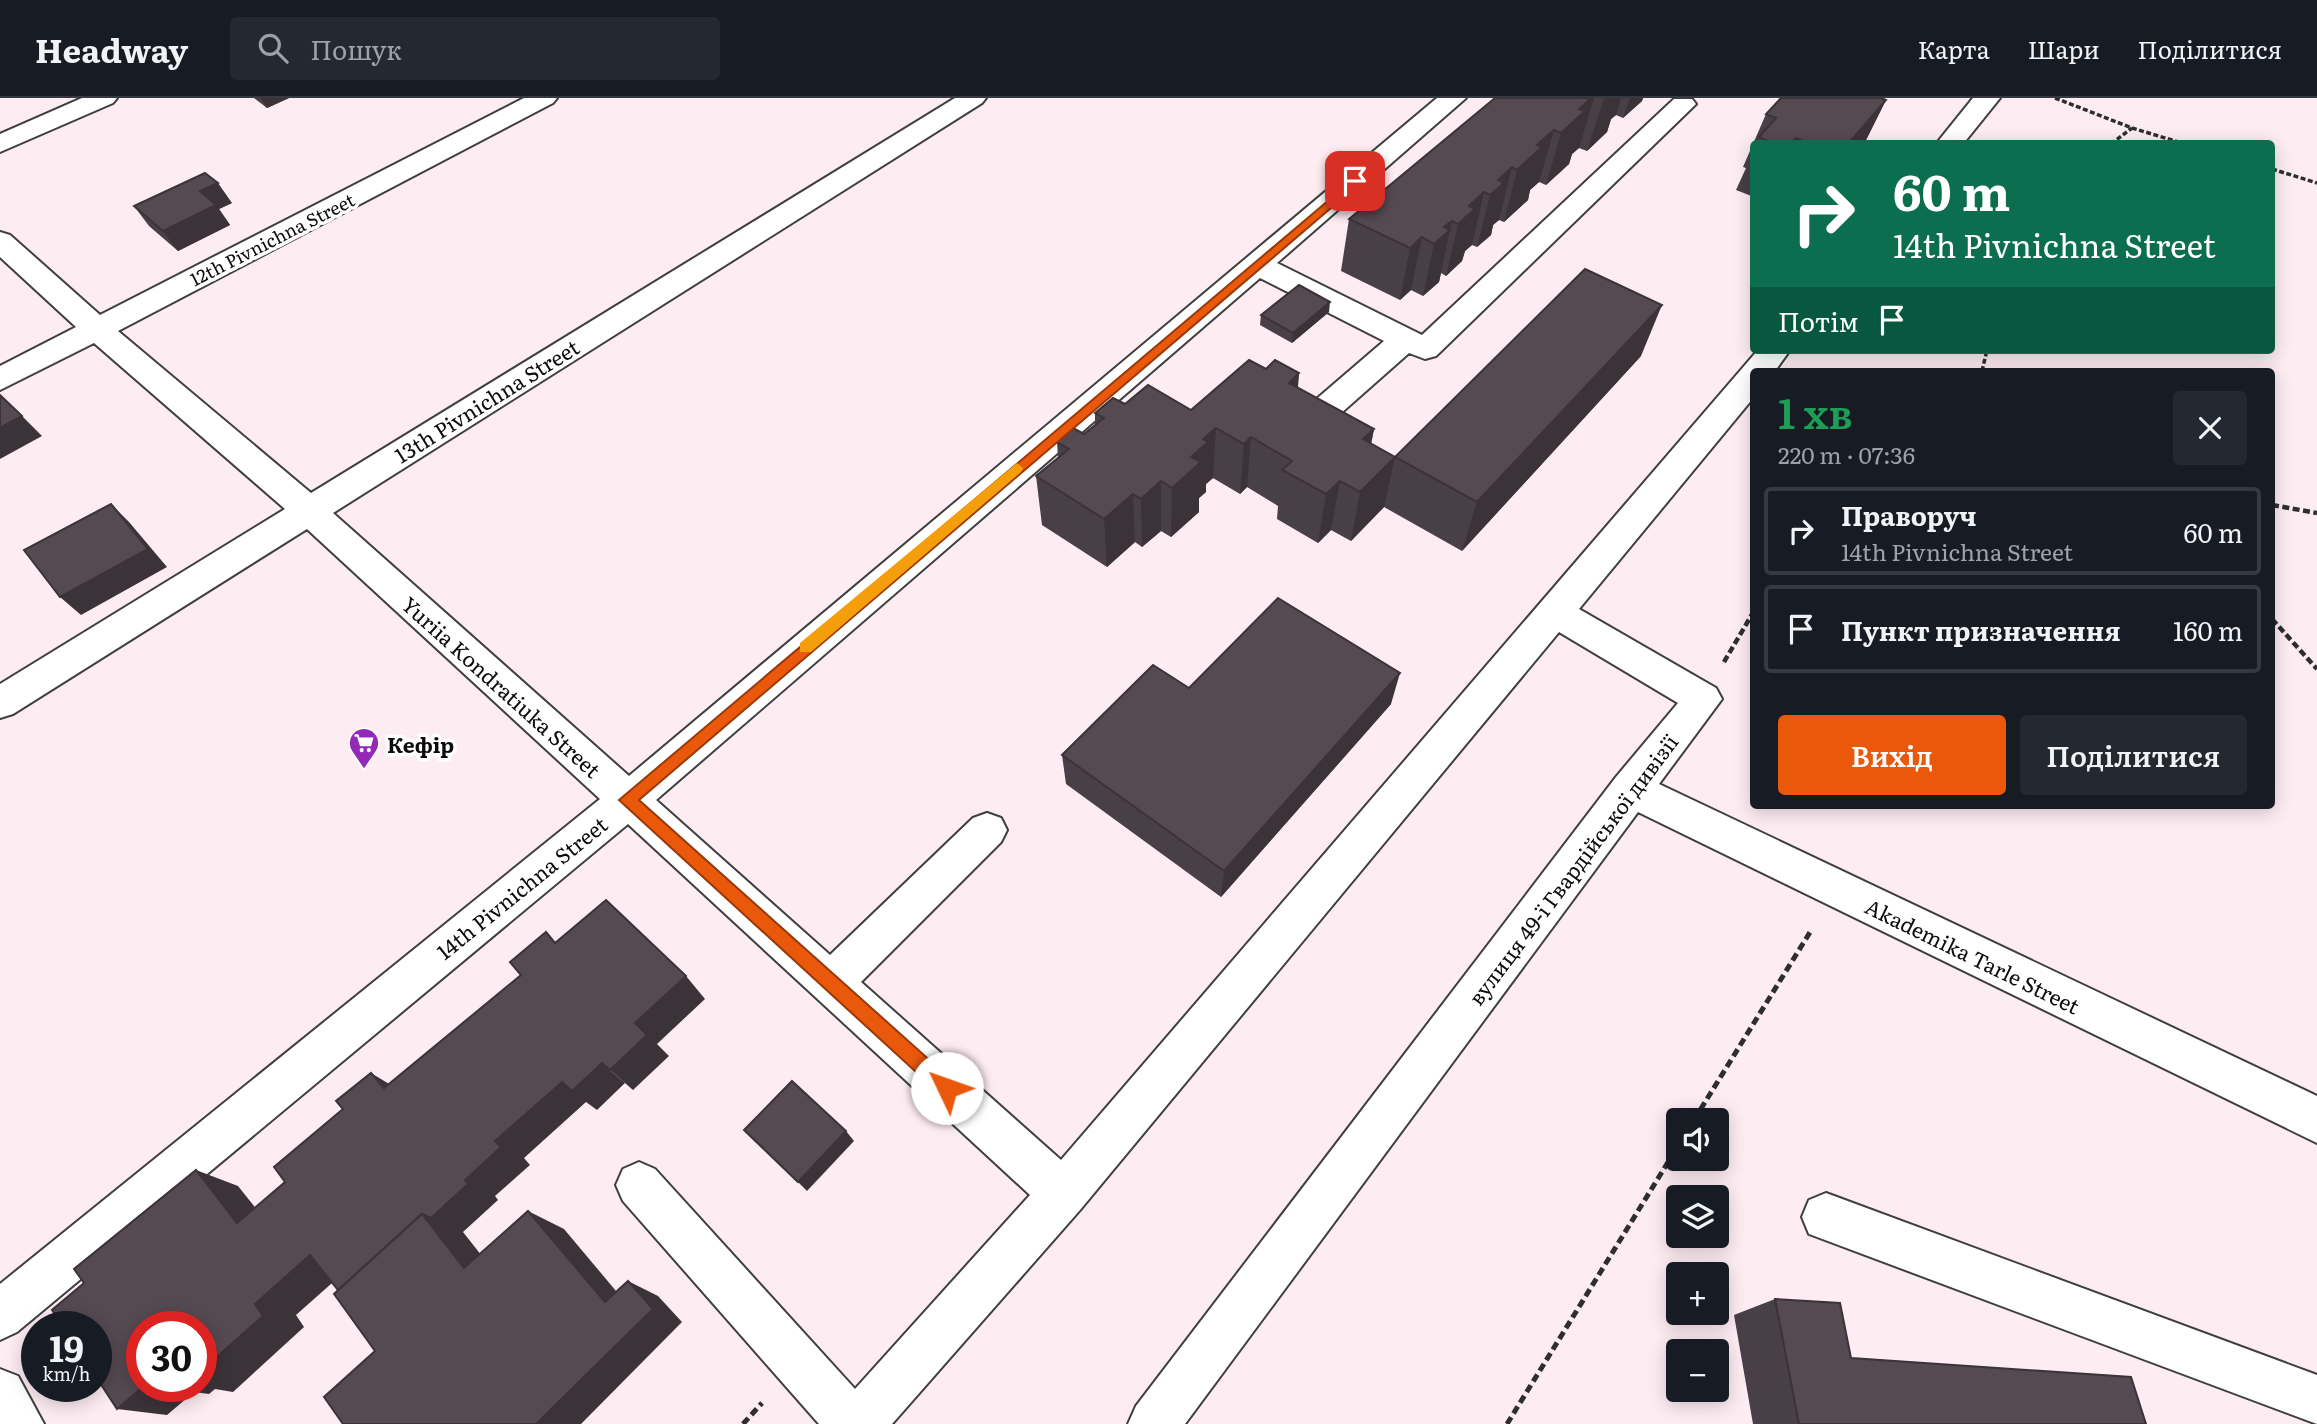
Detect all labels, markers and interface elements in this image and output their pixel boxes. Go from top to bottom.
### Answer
search box [230,17,720,80]
text: Headway [35,24,188,73]
icon: search [254,29,292,67]
text: Пошук [310,29,402,68]
text: Карта [1918,31,1990,66]
text: Шари [2028,31,2100,66]
text: Поділитися [2138,31,2282,66]
pin [1325,151,1385,211]
text: 60 m [1893,153,2010,226]
icon: arrive [1336,162,1374,200]
icon: right [1778,168,1869,259]
street label: 12th Pivnichna Street [185,185,360,292]
text: 14th Pivnichna Street [1893,220,2216,268]
text: Потім [1778,301,1859,340]
icon: arrive [1873,301,1911,339]
street label: 13th Pivnichna Street [388,330,585,469]
text: 1 хв [1778,380,1853,442]
button: close [2173,391,2247,465]
text: 220 m · 07:36 [1778,437,1915,471]
text: Праворуч [1841,495,1977,534]
icon: right [1782,512,1820,550]
text: 60 m [2184,512,2243,551]
text: 14th Pivnichna Street [1841,534,2073,568]
street label: Yuriia Kondratiuka Street [396,588,609,784]
icon: arrive [1782,610,1820,648]
text: Пункт призначення [1841,610,2121,649]
text: 160 m [2173,610,2243,649]
button: Вихід [1778,715,2006,795]
button: Поділитися [2020,715,2247,795]
supermarket icon: Кефір [347,726,381,770]
street label: вулиця 49-ї Гвардійської дивізії [1460,727,1684,1011]
place label: Кефір [387,728,454,759]
street label: 14th Pivnichna Street [429,808,613,966]
street label: Akademika Tarle Street [1861,890,2086,1021]
position arrow [910,1051,984,1125]
map controls [1666,1108,1729,1402]
button: sound [1666,1108,1729,1171]
button: layers [1666,1185,1729,1248]
button: + [1666,1262,1729,1325]
speed limit sign: 30 [126,1311,217,1402]
text: 19 [49,1321,84,1373]
button: − [1666,1339,1729,1402]
text: km/h [43,1360,90,1387]

